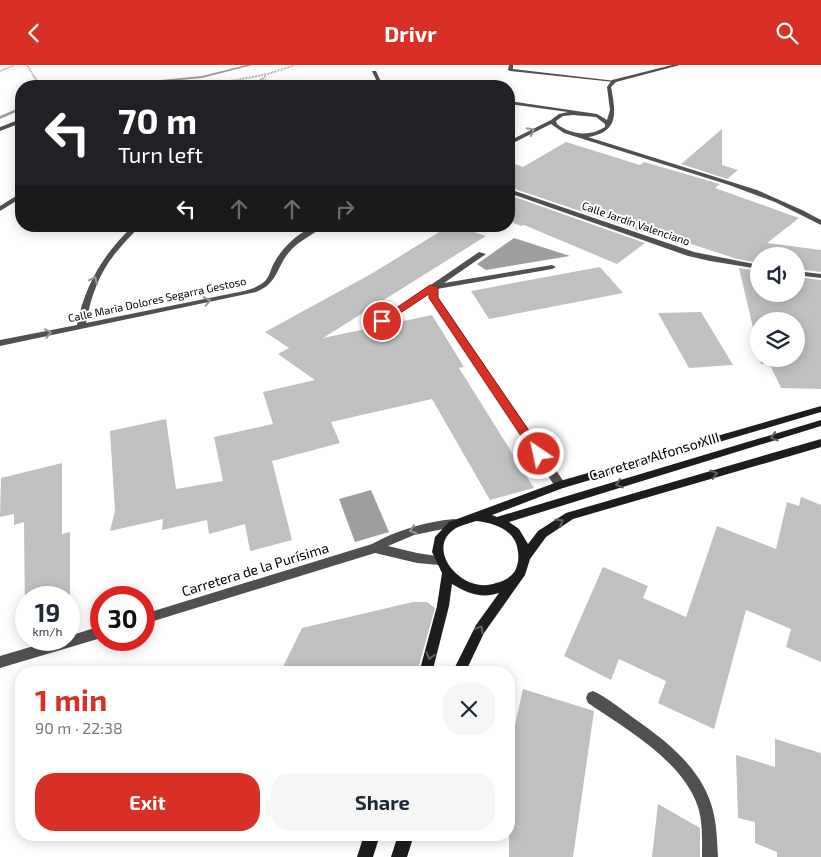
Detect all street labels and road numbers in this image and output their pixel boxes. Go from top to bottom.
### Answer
street label: Calle Jardín Valenciano [580,198,692,248]
street label: Calle Maria Dolores Segarra Gestoso [67,274,247,324]
street label: Carretera Alfonso XIII [587,428,721,484]
street label: Carretera de la Purísima [179,539,331,599]

